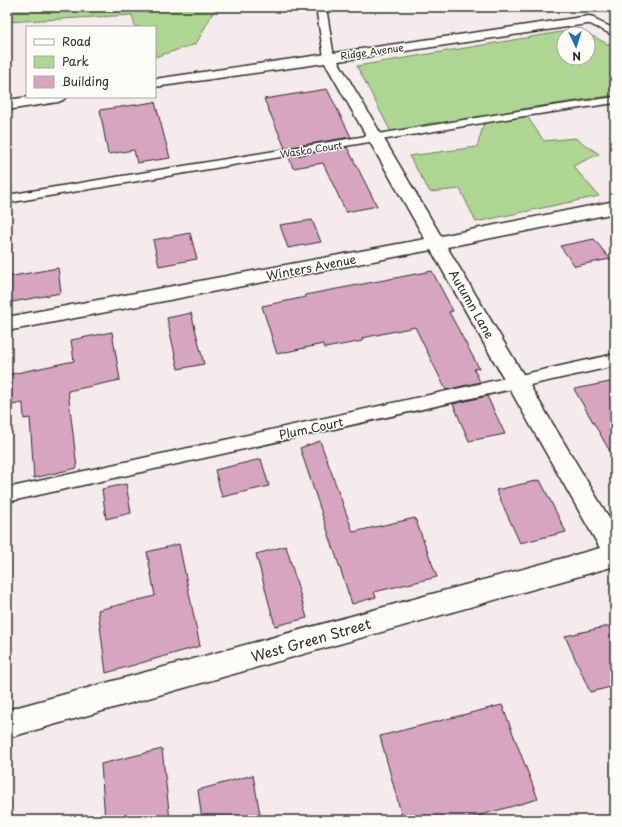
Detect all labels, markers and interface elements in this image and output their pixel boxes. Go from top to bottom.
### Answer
legend [26,26,156,98]
north arrow [556,26,596,66]
text: Road [62,32,91,50]
street label: Ridge Avenue [339,39,405,63]
text: N [572,48,582,65]
text: Park [62,52,89,70]
text: Building [62,72,109,90]
street label: Wasko Court [279,137,343,161]
street label: Winters Avenue [265,249,358,285]
street label: Autumn Lane [445,266,499,342]
street label: Plum Court [277,412,345,444]
street label: West Green Street [249,613,374,667]

